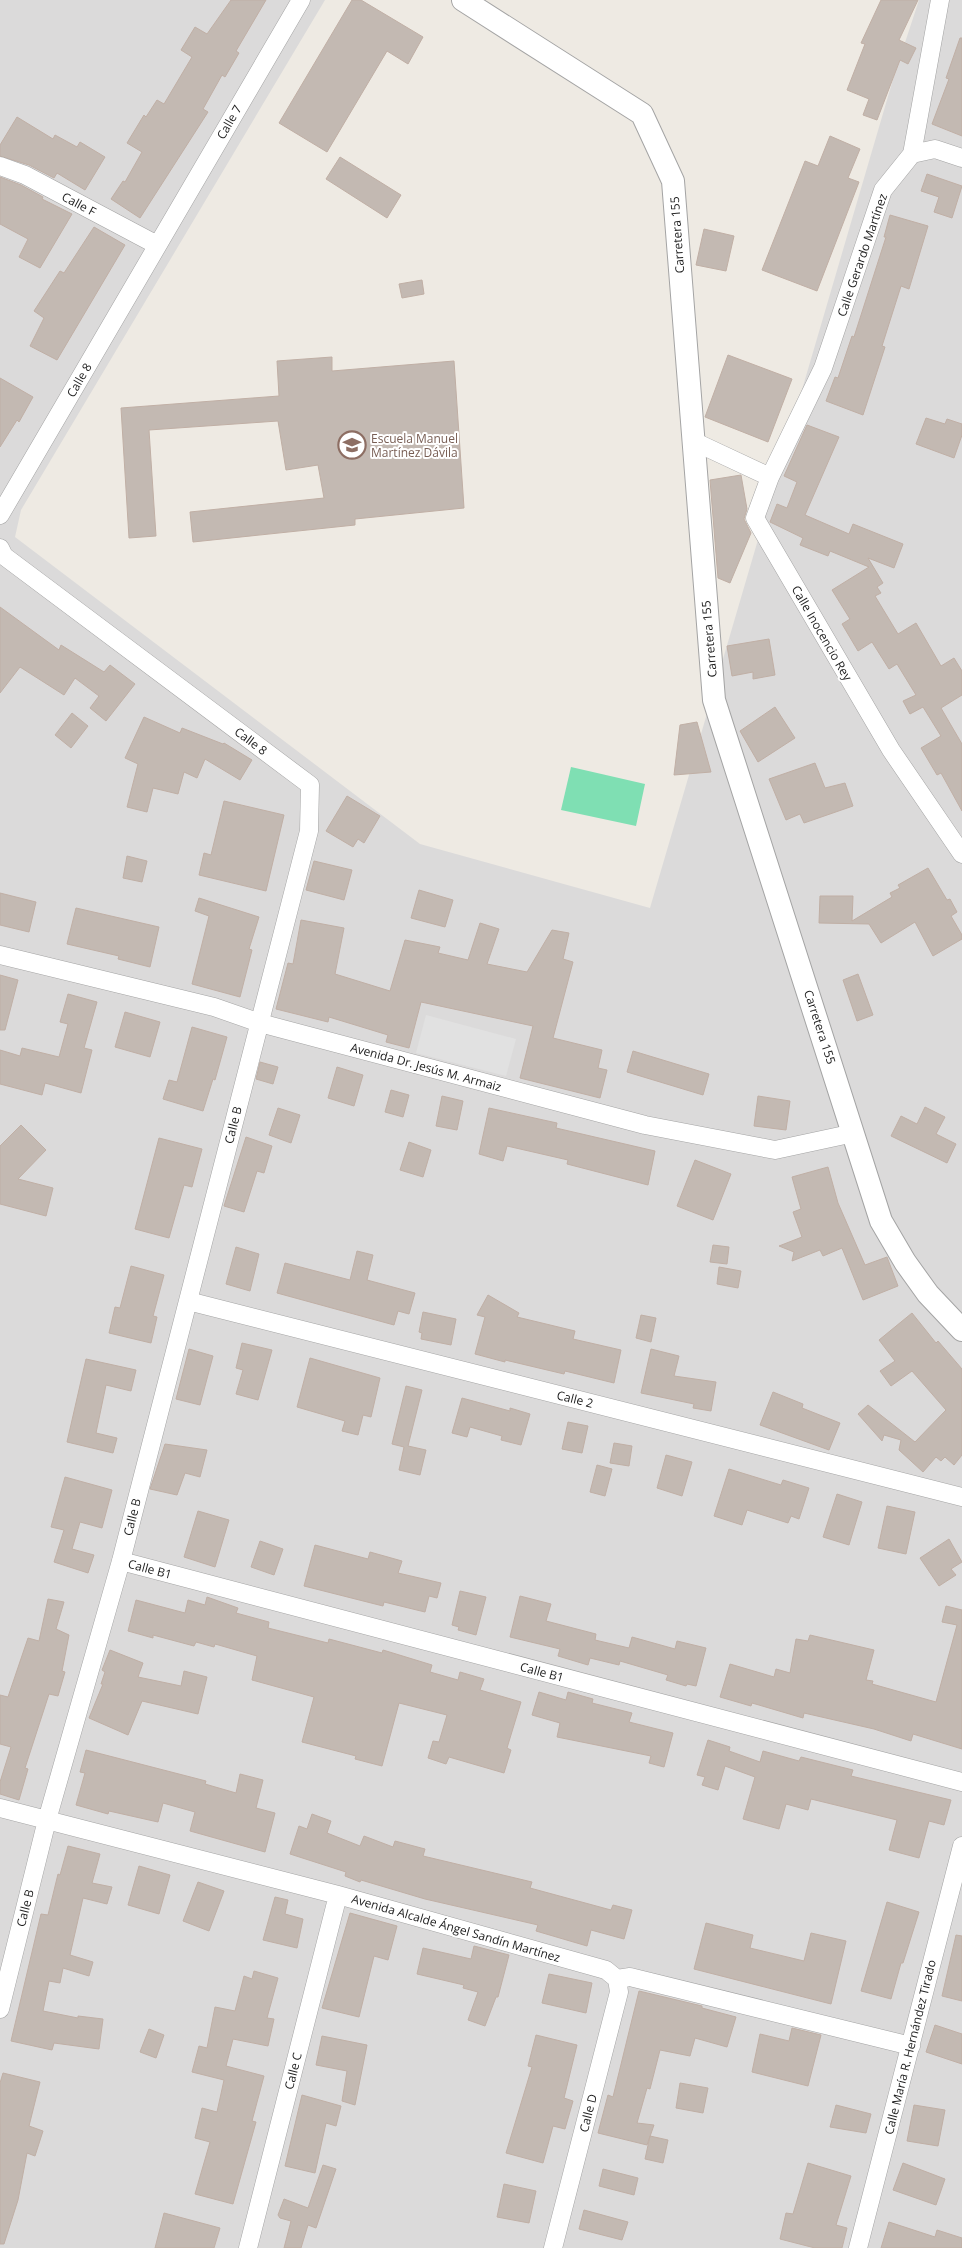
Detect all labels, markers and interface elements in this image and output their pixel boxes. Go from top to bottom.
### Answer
street label: Calle 7 [212,102,246,142]
street label: Calle F [59,188,99,220]
street label: Calle Gerardo Martínez [833,191,891,319]
street label: Carretera 155 [666,196,688,274]
street label: Calle 8 [62,360,96,400]
school or university icon: Escuela Manuel Martínez Dávila [337,430,367,460]
place label: Escuela Manuel Martínez Dávila [371,430,458,461]
street label: Calle Inocencio Rey [788,582,857,685]
street label: Carretera 155 [697,600,721,678]
street label: Calle 8 [231,723,271,759]
street label: Carretera 155 [800,988,840,1066]
street label: Avenida Dr. Jesús M. Armaiz [349,1039,504,1095]
street label: Calle B [220,1104,246,1145]
street label: Calle 2 [555,1386,595,1412]
street label: Calle B [119,1496,145,1537]
street label: Calle B1 [126,1555,174,1583]
street label: Calle B1 [518,1658,566,1686]
street label: Calle B [12,1887,38,1928]
street label: Avenida Alcalde Ángel Sandín Martínez [350,1890,563,1966]
street label: Calle María R. Hernández Tirado [880,1958,940,2136]
street label: Calle C [280,2050,306,2091]
street label: Calle D [575,2092,601,2134]

